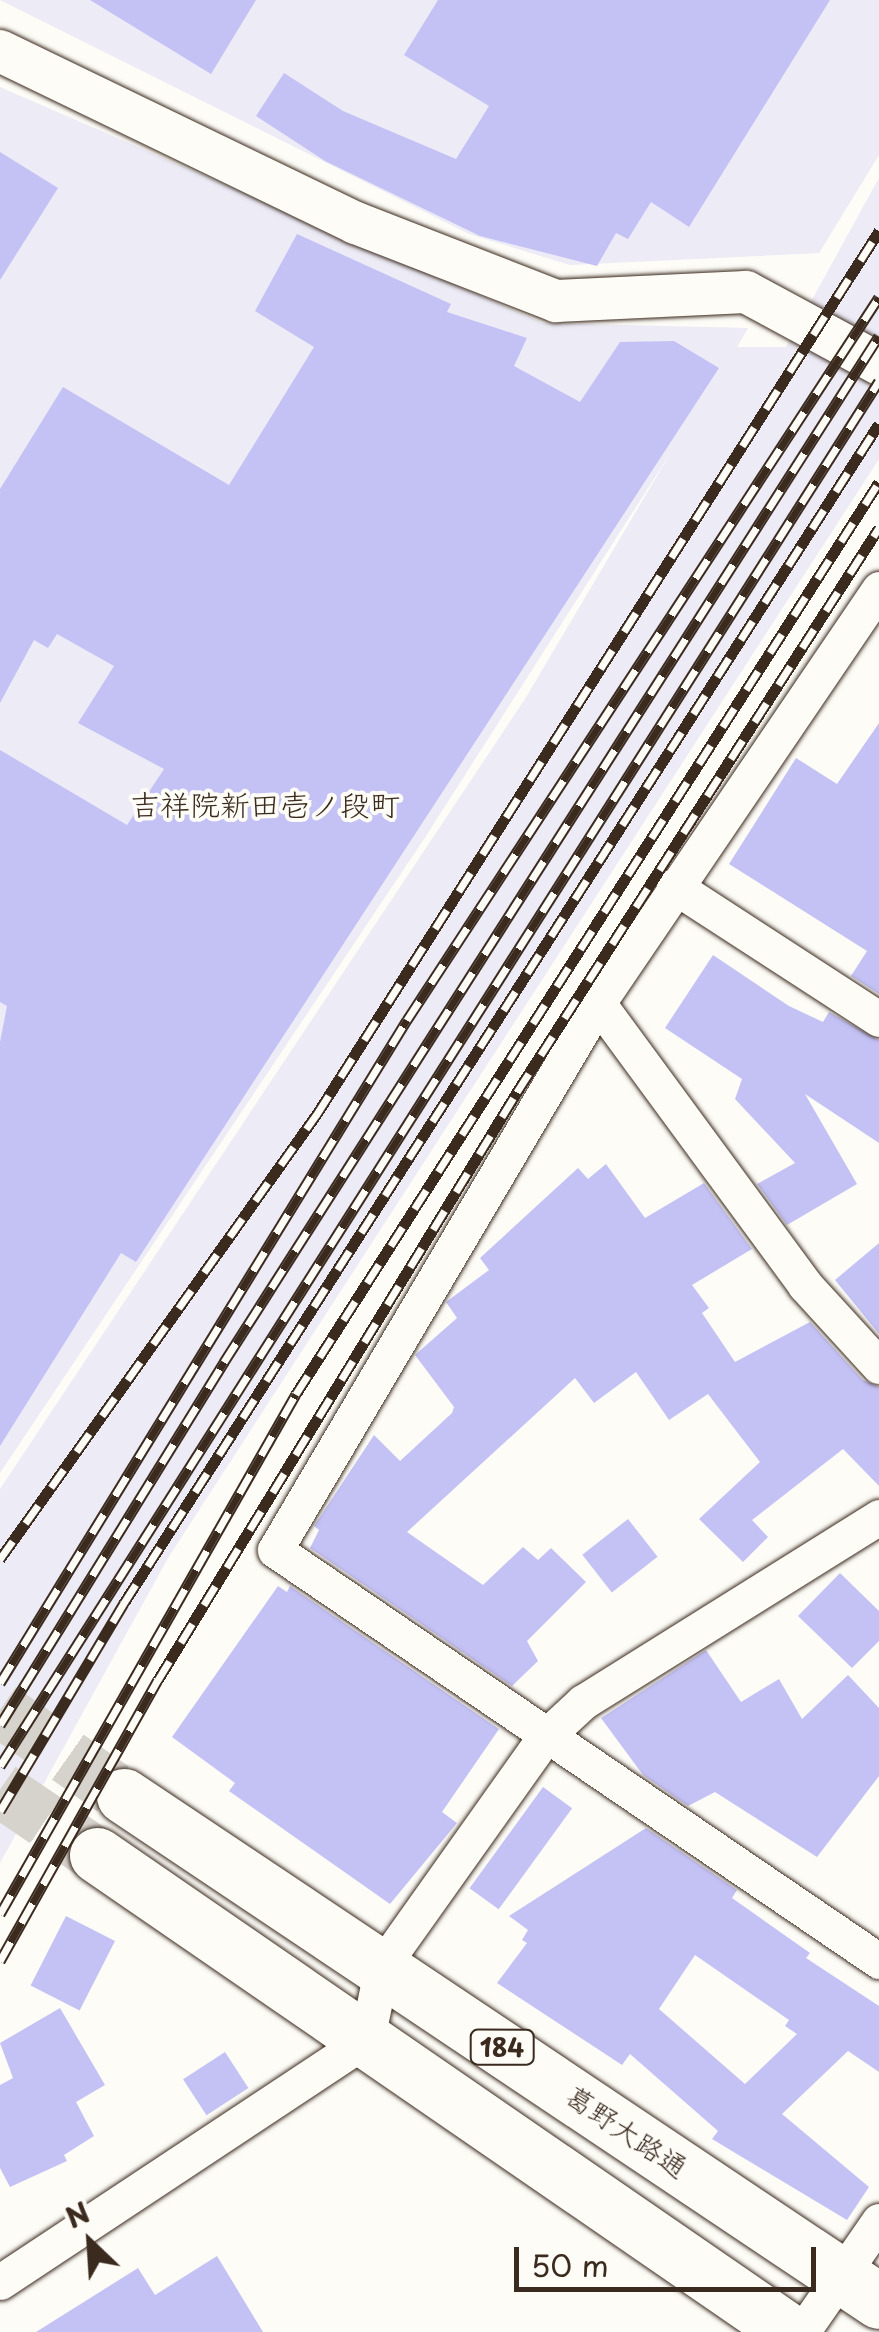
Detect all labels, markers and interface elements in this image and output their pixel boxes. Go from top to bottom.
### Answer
district label: 吉祥院新田壱ノ段町 [130,786,400,822]
road number: 184 [470,2027,534,2067]
street label: 葛野大路通 [560,2078,694,2184]
text: N [58,2190,96,2239]
north arrow [40,2192,140,2292]
scale bar [519,2227,822,2289]
text: 50 m [531,2242,609,2287]

